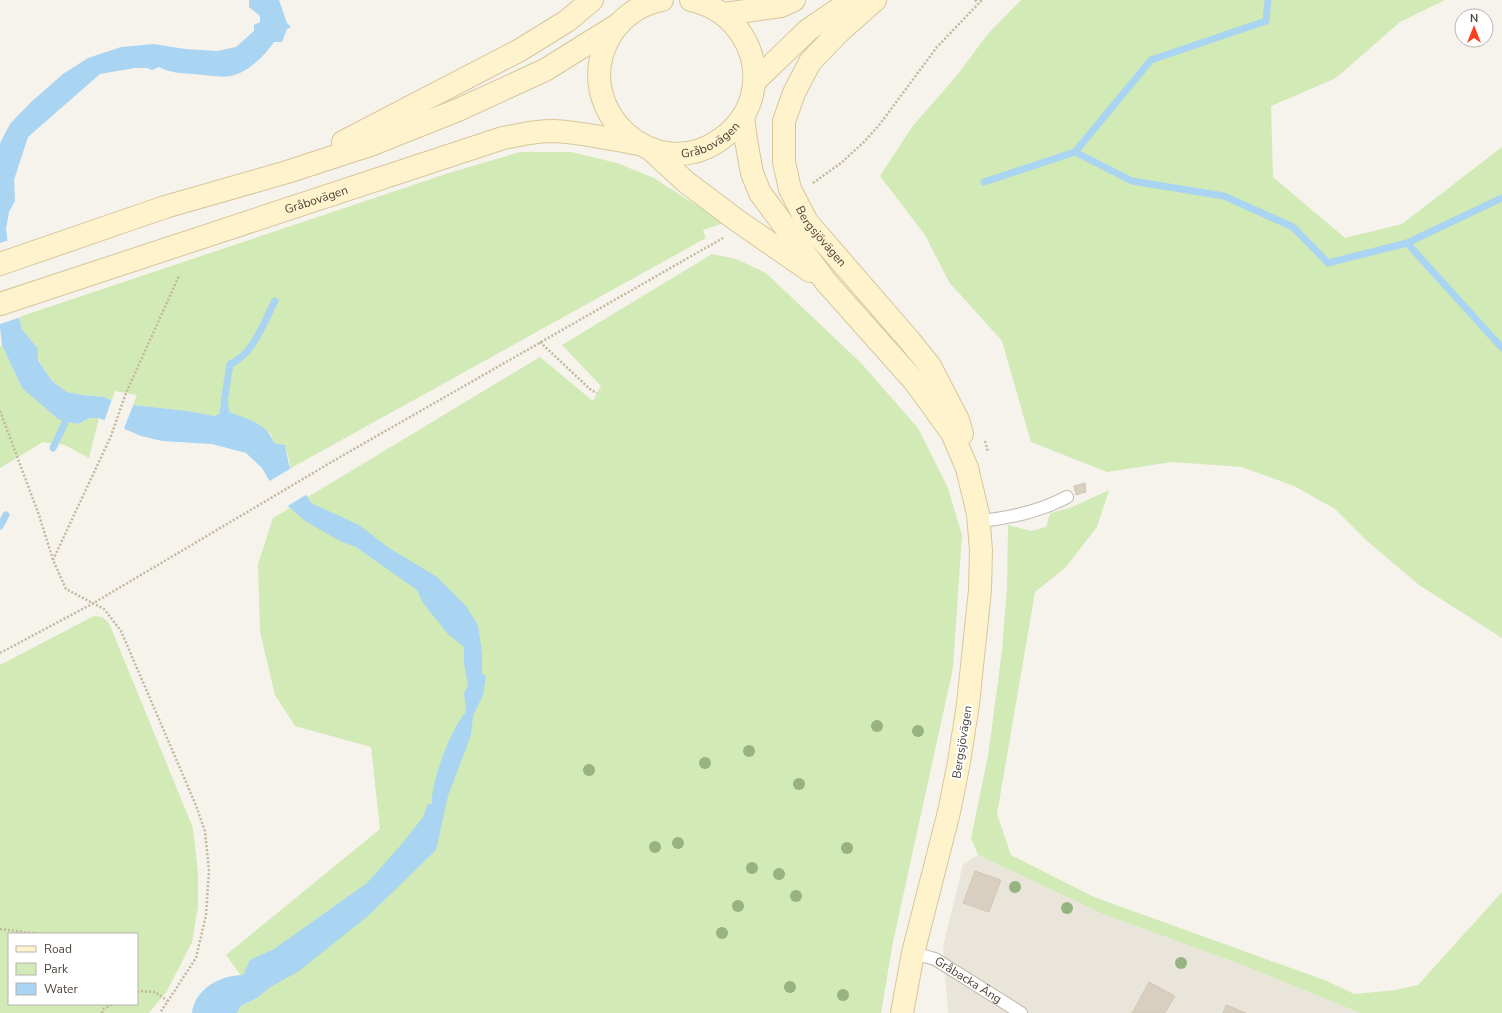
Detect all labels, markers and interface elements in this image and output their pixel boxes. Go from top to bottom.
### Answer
north arrow [1454,8,1494,48]
text: N [1470,11,1478,26]
street label: Gråbovägen [680,118,743,162]
street label: Gråbovägen [283,182,350,218]
street label: Bergsjövägen [792,203,850,270]
street label: Bergsjövägen [948,704,976,780]
legend [8,933,138,1005]
text: Road [44,941,72,957]
street label: Gråbacka Äng [932,953,1005,1007]
text: Park [44,961,69,977]
text: Water [44,981,78,997]

